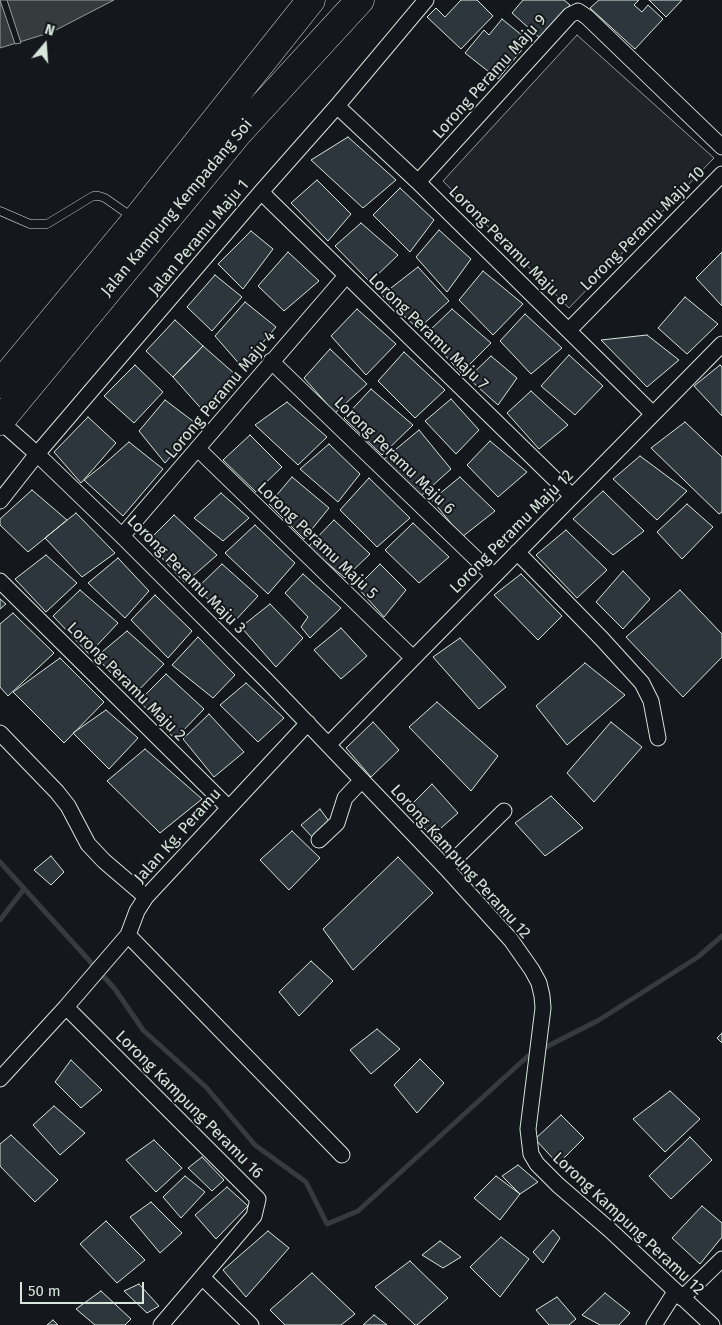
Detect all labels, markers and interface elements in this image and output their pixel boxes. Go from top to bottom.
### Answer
street label: Lorong Peramu Maju 9 [429,11,551,143]
north arrow [20,20,70,70]
text: N [43,21,57,40]
street label: Jalan Kampung Kempadang Soi [97,116,257,300]
street label: Lorong Peramu Maju 10 [577,163,709,295]
street label: Jalan Peramu Maju 1 [145,176,253,300]
street label: Lorong Peramu Maju 8 [444,182,572,310]
street label: Lorong Peramu Maju 7 [364,270,492,394]
street label: Lorong Peramu Maju 4 [162,327,280,463]
street label: Lorong Peramu Maju 6 [330,393,458,519]
street label: Lorong Peramu Maju 12 [446,466,578,598]
street label: Lorong Peramu Maju 5 [253,479,381,603]
street label: Lorong Peramu Maju 3 [123,512,249,638]
street label: Lorong Peramu Maju 2 [63,619,189,745]
street label: Lorong Kampung Peramu 12 [386,781,534,943]
street label: Jalan Kg. Peramu [130,785,226,887]
street label: Lorong Kampung Peramu 16 [111,1027,267,1183]
street label: Lorong Kampung Peramu 12 [548,1149,708,1299]
scale bar [22,1272,146,1304]
text: 50 m [28,1282,61,1300]

